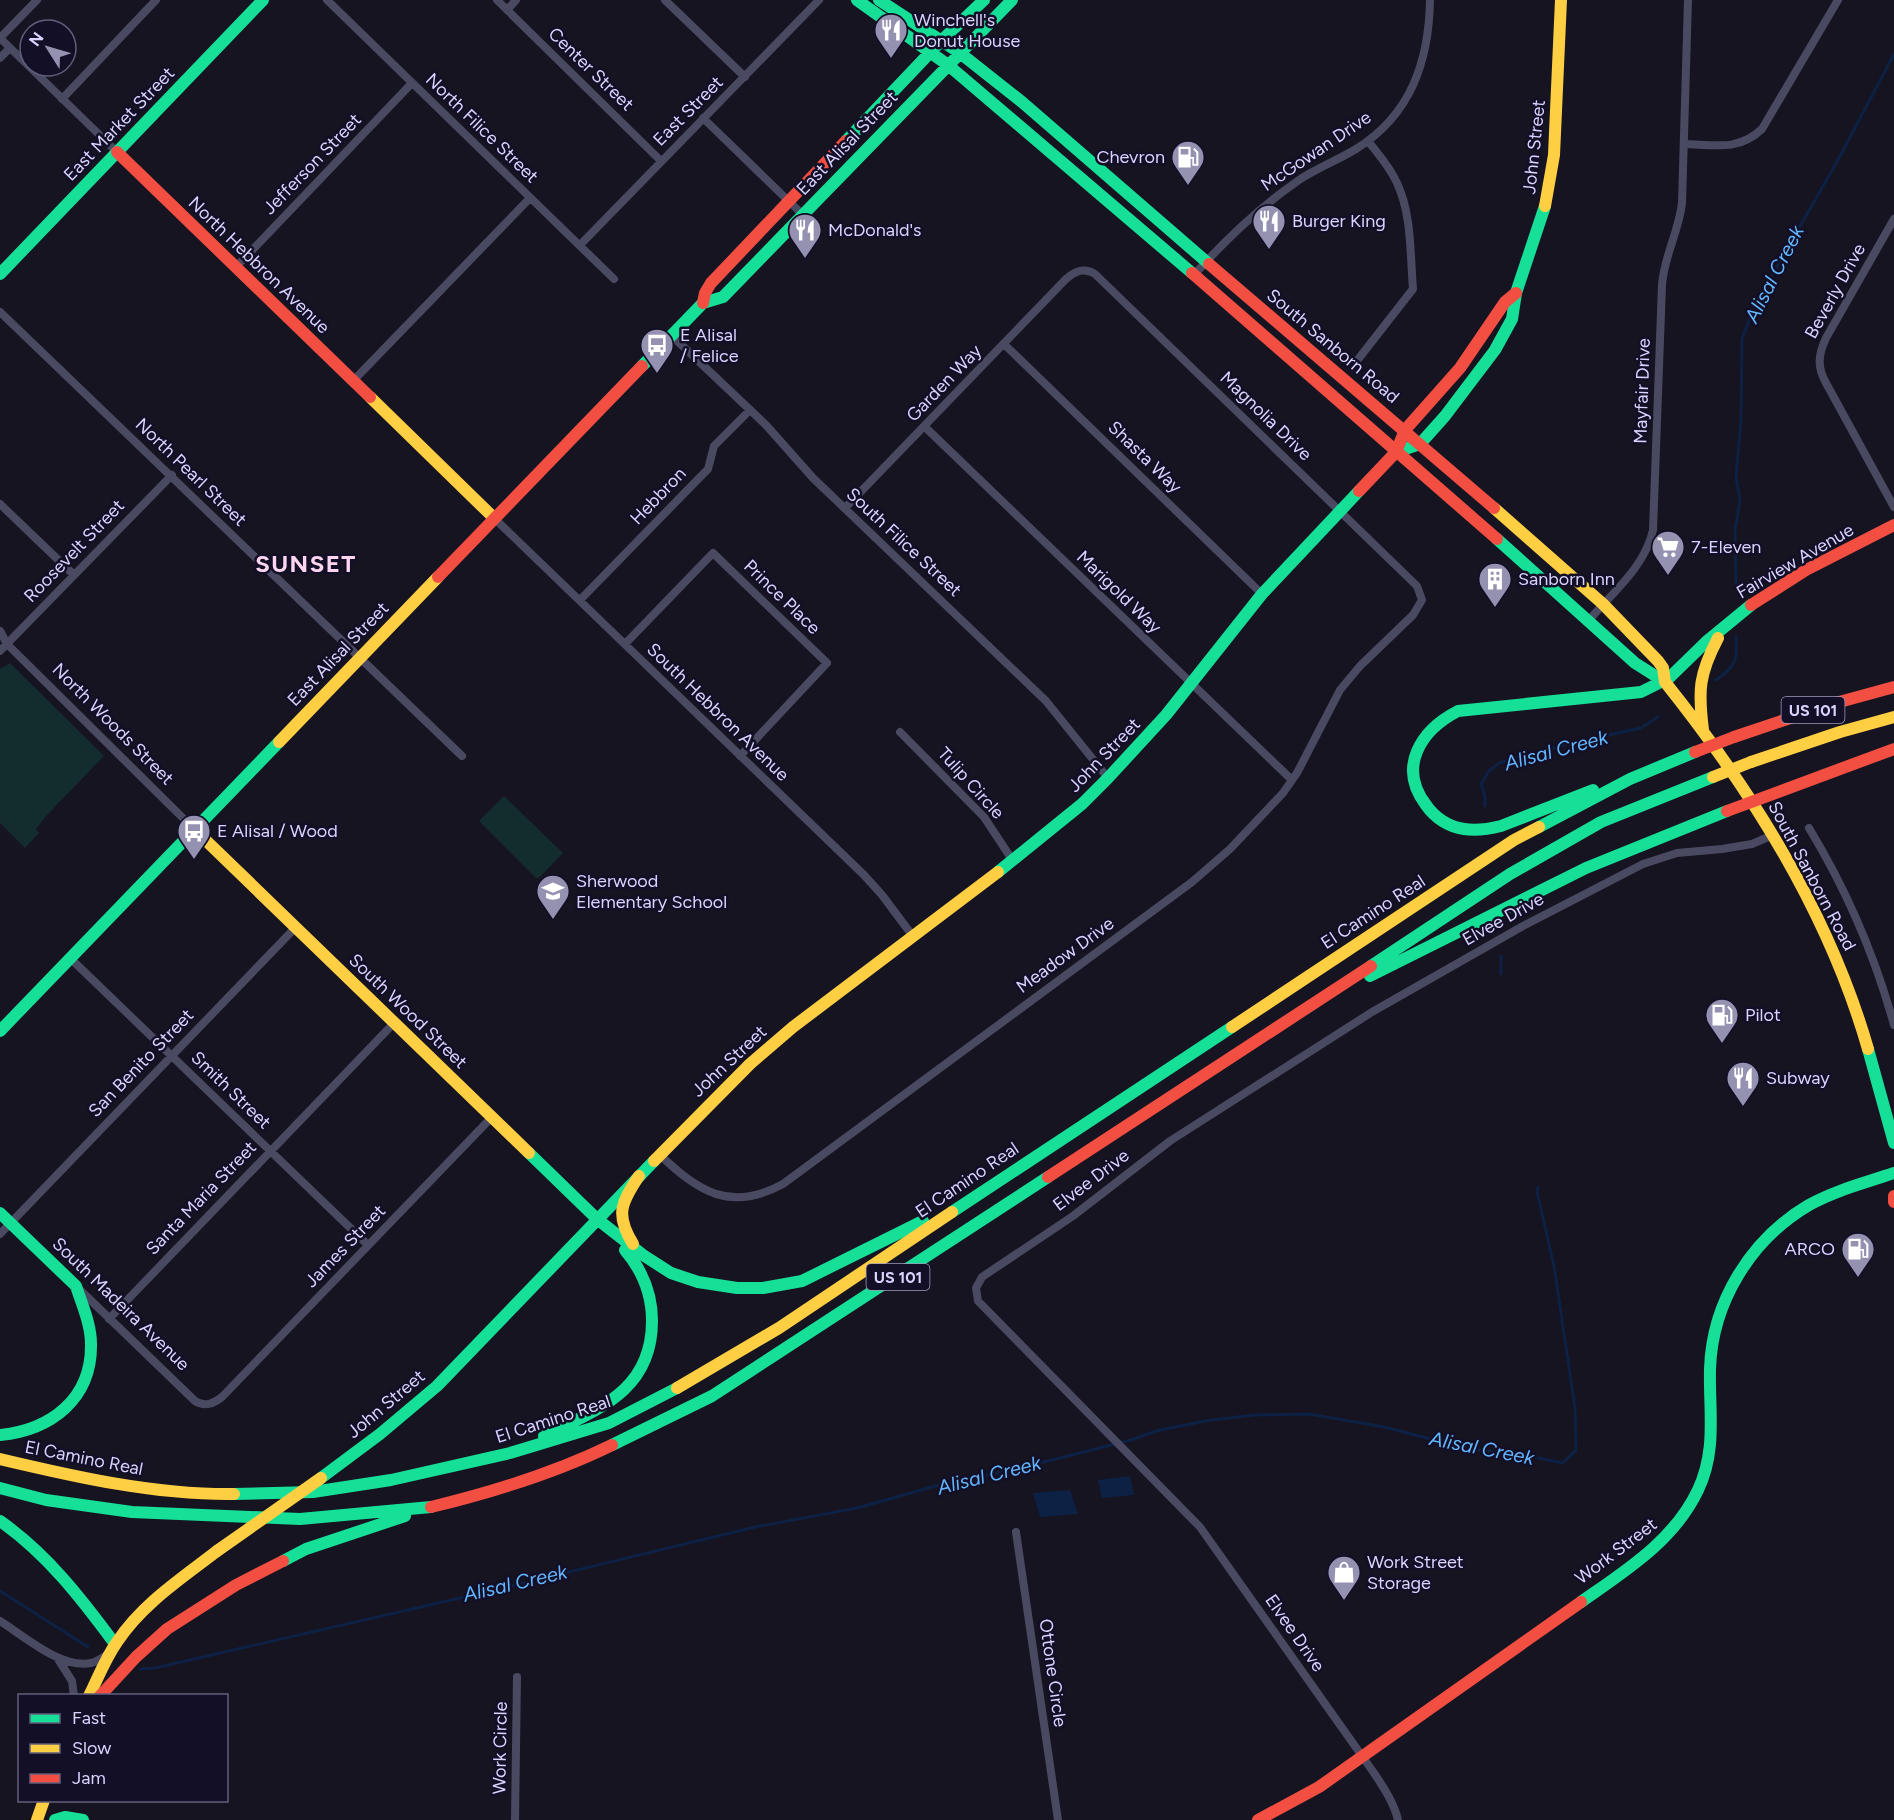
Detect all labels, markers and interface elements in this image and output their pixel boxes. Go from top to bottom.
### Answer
place label: Winchell's Donut House [914,9,1021,52]
restaurant icon: Winchell's Donut House [873,12,909,59]
north arrow [18,18,78,78]
street label: Center Street [544,23,638,115]
text: N [25,29,48,50]
street label: East Market Street [59,62,179,186]
street label: North Filice Street [421,69,543,188]
street label: East Street [648,71,728,151]
street label: East Alisal Street [792,86,902,200]
street label: John Street [1518,99,1550,195]
street label: McGowan Drive [1257,106,1375,196]
street label: Jefferson Street [258,109,366,219]
fuel station icon: Chevron [1170,139,1206,186]
place label: Chevron [1096,146,1165,168]
street label: North Hebbron Avenue [184,192,334,338]
restaurant icon: Burger King [1251,203,1287,250]
place label: Burger King [1292,210,1386,232]
restaurant icon: McDonald's [787,212,823,259]
place label: McDonald's [828,219,922,241]
water label: Alisal Creek [1739,220,1809,328]
street label: Beverly Drive [1800,240,1870,342]
street label: South Sanborn Road [1262,284,1404,408]
place label: E Alisal / Felice [680,324,739,367]
bus stop icon: E Alisal / Felice [639,327,675,374]
street label: Mayfair Drive [1629,338,1655,444]
street label: Garden Way [902,339,987,426]
street label: Magnolia Drive [1216,367,1317,465]
street label: North Pearl Street [131,413,251,531]
street label: Shasta Way [1104,416,1187,498]
street label: Hebbron [625,463,691,529]
street label: South Filice Street [842,483,966,601]
street label: Roosevelt Street [19,495,129,607]
street label: Fairview Avenue [1732,518,1858,603]
supermarket icon: 7-Eleven [1650,529,1686,576]
place label: 7-Eleven [1691,536,1761,558]
street label: Marigold Way [1072,546,1166,638]
district label: SUNSET [255,549,357,578]
street label: Prince Place [739,555,825,639]
building icon: Sanborn Inn [1477,561,1513,608]
place label: Sanborn Inn [1518,568,1615,590]
street label: East Alisal Street [283,597,393,711]
street label: South Hebbron Avenue [642,638,794,786]
street label: North Woods Street [48,659,179,790]
road number: US 101 [1782,697,1844,723]
street label: John Street [1063,713,1145,797]
water label: Alisal Creek [1501,724,1612,776]
street label: Tulip Circle [933,743,1009,824]
street label: South Sanborn Road [1763,798,1861,954]
bus stop icon: E Alisal / Wood [176,813,212,860]
place label: E Alisal / Wood [217,820,338,842]
place label: Sherwood Elementary School [576,870,727,913]
street label: El Camino Real [1317,870,1429,954]
school or university icon: Sherwood Elementary School [535,873,571,920]
street label: Elvee Drive [1459,888,1548,950]
street label: Meadow Drive [1012,912,1118,998]
street label: South Wood Street [344,949,472,1073]
fuel station icon: Pilot [1704,997,1740,1044]
street label: San Benito Street [84,1004,198,1122]
place label: Pilot [1745,1004,1781,1026]
street label: John Street [687,1021,771,1101]
street label: Smith Street [187,1047,276,1134]
restaurant icon: Subway [1725,1060,1761,1107]
place label: Subway [1766,1067,1830,1089]
street label: Santa Maria Street [141,1137,261,1259]
street label: El Camino Real [911,1137,1023,1223]
street label: Elvee Drive [1049,1144,1133,1216]
street label: James Street [300,1200,390,1292]
fuel station icon: ARCO [1840,1231,1876,1278]
street label: South Madeira Avenue [48,1233,194,1375]
place label: ARCO [1785,1238,1835,1260]
road number: US 101 [866,1264,930,1290]
street label: John Street [343,1365,429,1443]
street label: El Camino Real [493,1390,613,1448]
water label: Alisal Creek [1427,1426,1538,1470]
street label: El Camino Real [23,1436,145,1480]
water label: Alisal Creek [934,1450,1045,1500]
street label: Work Street [1571,1513,1661,1589]
place label: Work Street Storage [1367,1551,1464,1594]
shop icon: Work Street Storage [1326,1554,1362,1601]
water label: Alisal Creek [460,1559,571,1607]
street label: Elvee Drive [1260,1590,1330,1676]
street label: Ottone Circle [1035,1617,1072,1729]
legend [18,1694,228,1802]
street label: Work Circle [488,1701,512,1795]
text: Fast [72,1707,106,1729]
text: Slow [72,1737,111,1759]
text: Jam [72,1767,106,1789]

